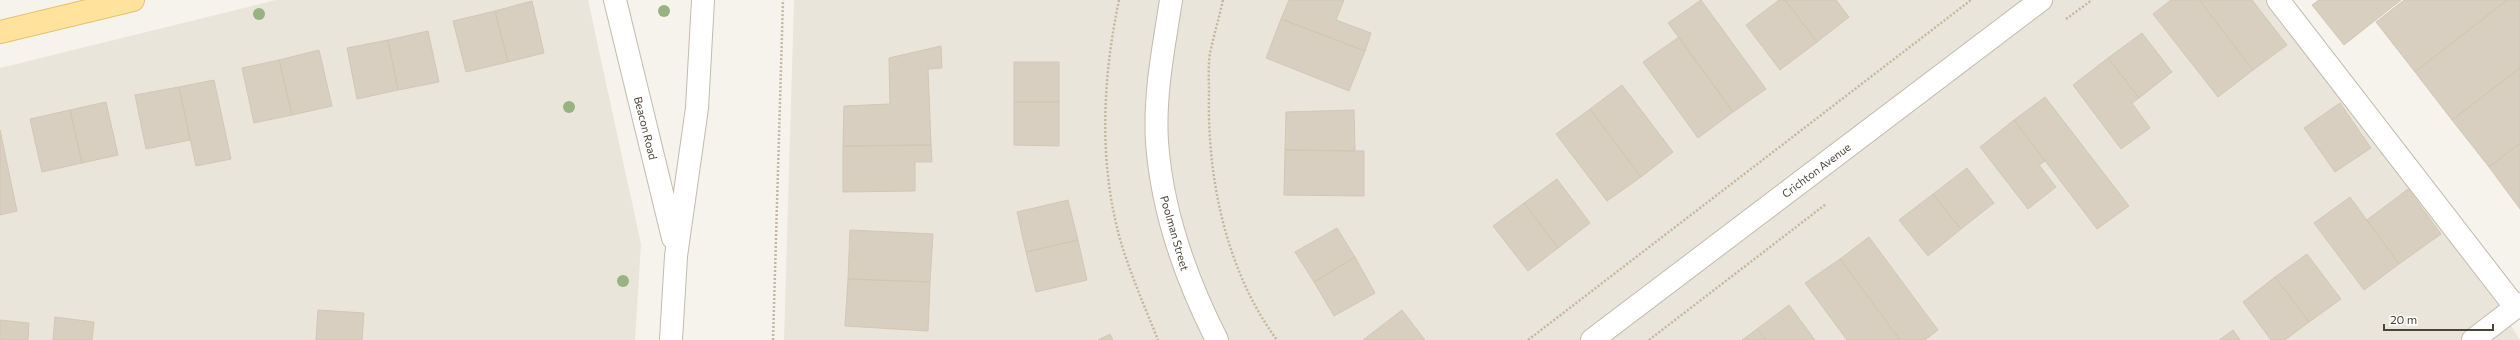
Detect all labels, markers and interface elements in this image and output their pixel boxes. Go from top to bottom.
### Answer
street label: Beacon Road [632,95,660,161]
street label: Crichton Avenue [1779,140,1853,200]
street label: Poolman Street [1158,194,1192,273]
scale bar [2384,306,2493,332]
text: 20 m [2390,312,2417,326]

